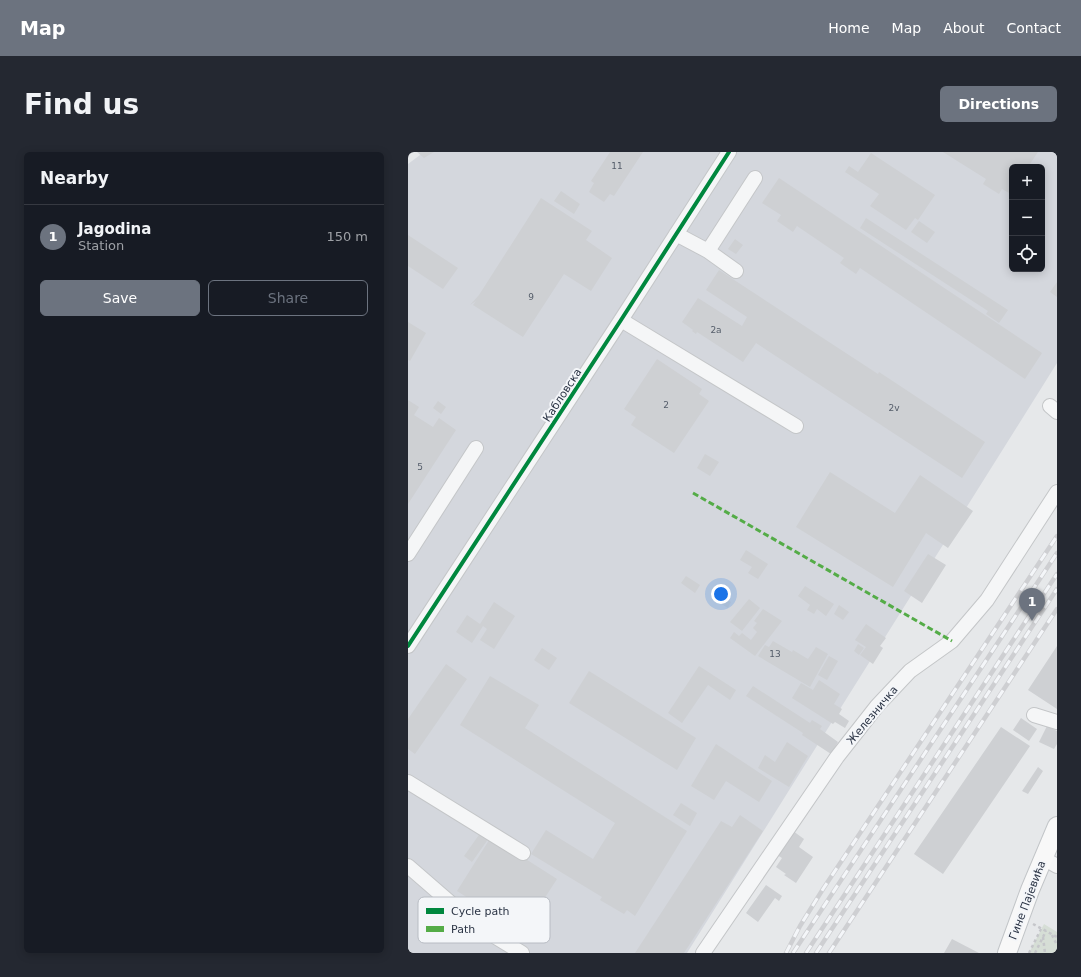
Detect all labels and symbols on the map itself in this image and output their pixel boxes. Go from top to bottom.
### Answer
house number: 11 [611,161,623,171]
house number: 9 [528,292,534,302]
house number: 2a [710,325,722,335]
street label: Кабловска [540,366,584,424]
house number: 2 [663,400,669,410]
house number: 2v [888,403,900,413]
house number: 5 [417,462,423,472]
your location [711,584,731,604]
pin: 1 [1019,588,1045,621]
house number: 13 [769,649,781,659]
street label: Железничка [844,683,901,747]
street label: Гине Пајевића [1006,859,1049,942]
legend [418,897,550,943]
text: Cycle path [451,905,510,918]
text: Path [451,923,475,936]

